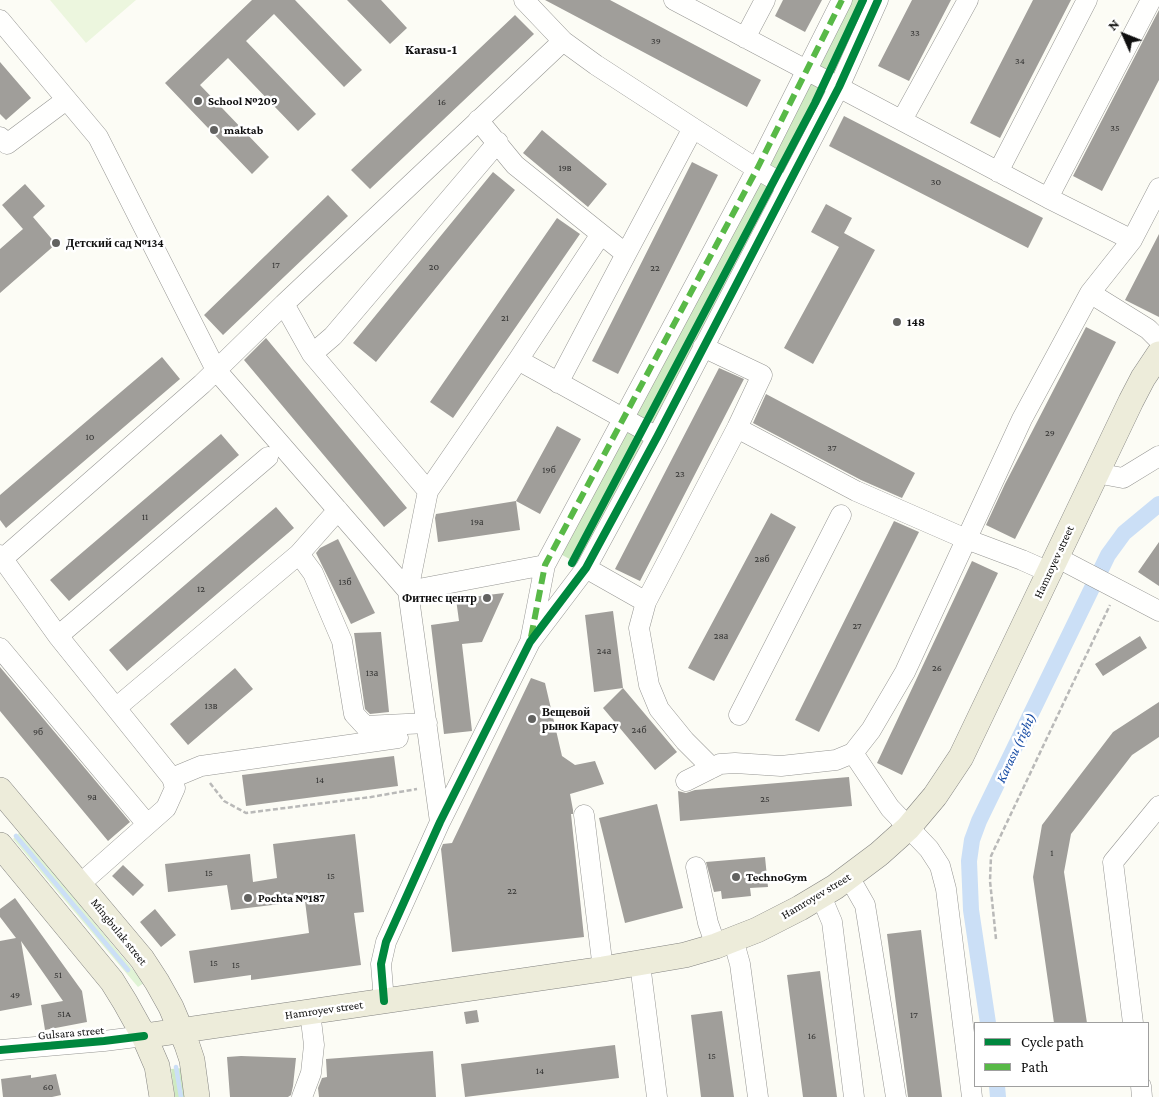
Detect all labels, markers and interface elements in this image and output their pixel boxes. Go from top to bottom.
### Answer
north arrow [1099,10,1149,60]
text: N [1104,16,1122,34]
house number: 33 [910,27,920,39]
house number: 39 [651,35,661,47]
district label: Karasu-1 [405,42,457,58]
house number: 34 [1015,55,1025,67]
place label: School №209 [208,94,277,108]
marker: School №209 [192,95,204,107]
house number: 16 [438,96,446,108]
house number: 35 [1110,122,1120,134]
place label: maktab [224,123,263,137]
marker: maktab [208,124,220,136]
house number: 19в [558,162,572,174]
house number: 30 [931,176,941,188]
place label: Детский сад №134 [66,236,164,250]
marker: Детский сад №134 [50,237,62,249]
house number: 17 [272,259,280,271]
house number: 20 [429,261,439,273]
house number: 22 [650,262,660,274]
house number: 21 [501,312,509,324]
place label: 148 [907,315,925,329]
marker: 148 [891,316,903,328]
house number: 29 [1045,427,1055,439]
house number: 10 [86,431,94,443]
house number: 37 [827,442,837,454]
house number: 19б [542,464,556,476]
house number: 23 [675,468,685,480]
house number: 11 [142,511,148,523]
house number: 19а [471,516,483,528]
street label: Hamroyev street [1031,523,1077,601]
house number: 28б [754,553,770,565]
house number: 13б [338,576,352,588]
house number: 12 [197,583,205,595]
place label: Фитнес центр [402,591,477,605]
marker: Фитнес центр [481,592,493,604]
house number: 27 [852,620,862,632]
house number: 28а [714,630,728,642]
house number: 24а [597,645,611,657]
house number: 26 [932,662,942,674]
house number: 13а [366,667,378,679]
house number: 13в [205,700,217,712]
place label: Вещевой рынок Карасу [542,705,619,733]
water label: Karasu (right) [993,710,1039,786]
marker: Вещевой рынок Карасу [526,713,538,725]
house number: 24б [632,724,646,736]
house number: 9б [33,726,43,738]
house number: 14 [316,774,324,786]
house number: 9а [87,791,97,803]
house number: 25 [760,793,770,805]
house number: 1 [1050,847,1054,859]
house number: 15 [205,867,213,879]
house number: 15 [327,870,335,882]
place label: TechnoGym [746,870,807,884]
street label: Hamroyev street [779,870,853,922]
marker: TechnoGym [730,871,742,883]
house number: 22 [507,885,517,897]
place label: Pochta №187 [258,891,325,905]
marker: Pochta №187 [242,892,254,904]
street label: Mingbulak street [88,896,150,968]
house number: 15 [210,957,218,969]
house number: 15 [232,959,240,971]
house number: 51 [54,969,62,981]
house number: 49 [10,989,20,1001]
street label: Hamroyev street [284,997,364,1023]
house number: 51A [57,1008,71,1020]
house number: 17 [910,1009,918,1021]
legend [974,1022,1149,1087]
street label: Gulsara street [37,1023,105,1043]
house number: 16 [808,1030,816,1042]
text: Cycle path [1021,1034,1084,1050]
house number: 15 [708,1050,716,1062]
text: Path [1021,1059,1048,1075]
house number: 14 [536,1065,544,1077]
house number: 60 [43,1081,53,1093]

